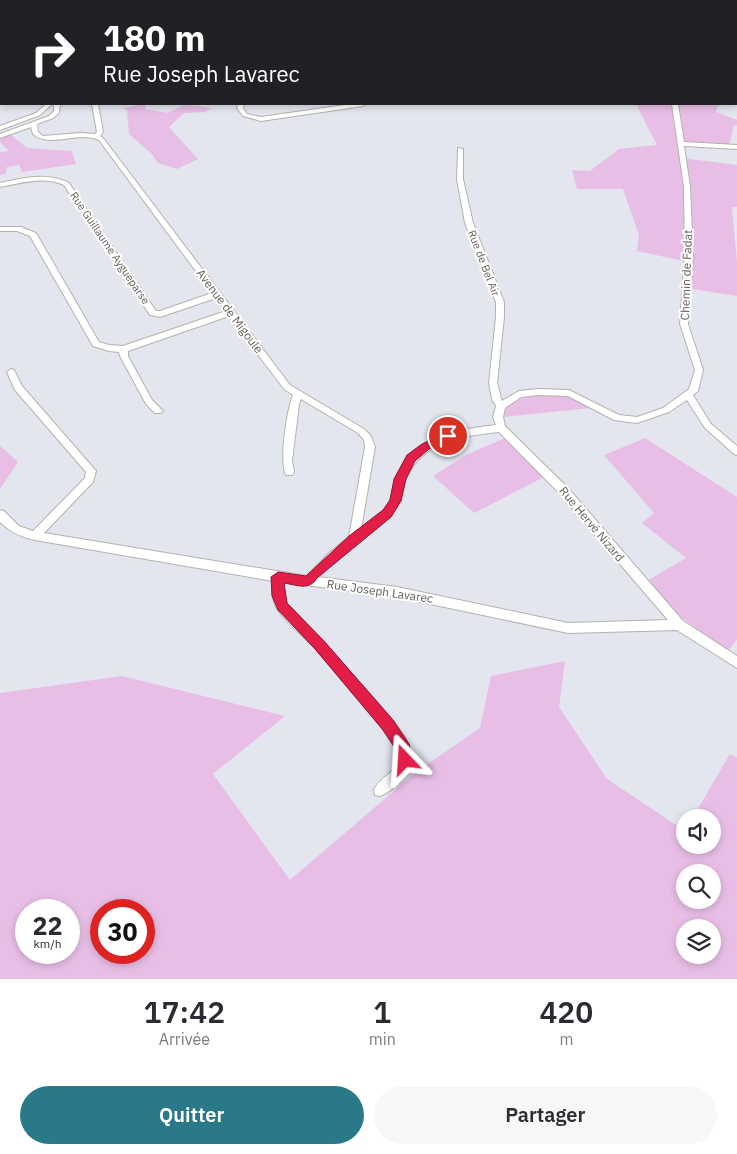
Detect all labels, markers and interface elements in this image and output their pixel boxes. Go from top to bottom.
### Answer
text: 180 m [103,15,206,61]
icon: right [20,20,85,85]
text: Rue Joseph Lavarec [103,59,300,88]
street label: Rue Guillaume Aygueparse [67,189,153,307]
street label: Rue de Bel Air [465,228,503,298]
street label: Chemin de Fadat [677,229,695,321]
street label: Avenue de Migoule [193,266,267,356]
pin [427,415,469,457]
icon: arrive [434,422,462,450]
street label: Rue Hervé Nizard [556,483,628,565]
street label: Rue Joseph Lavarec [326,576,434,606]
position arrow [378,733,430,785]
map controls [676,809,721,964]
button: sound [676,809,721,854]
button: search [676,864,721,909]
speed limit sign: 30 [90,899,155,964]
text: 22 [32,909,63,942]
button: layers [676,919,721,964]
text: km/h [33,936,62,951]
text: 17:42 [144,992,225,1031]
text: 1 [373,992,391,1031]
text: 420 [539,992,593,1031]
text: Arrivée [159,1029,210,1049]
text: min [369,1029,396,1049]
text: m [559,1029,573,1049]
button: Quitter [20,1086,364,1144]
button: Partager [374,1086,717,1144]

